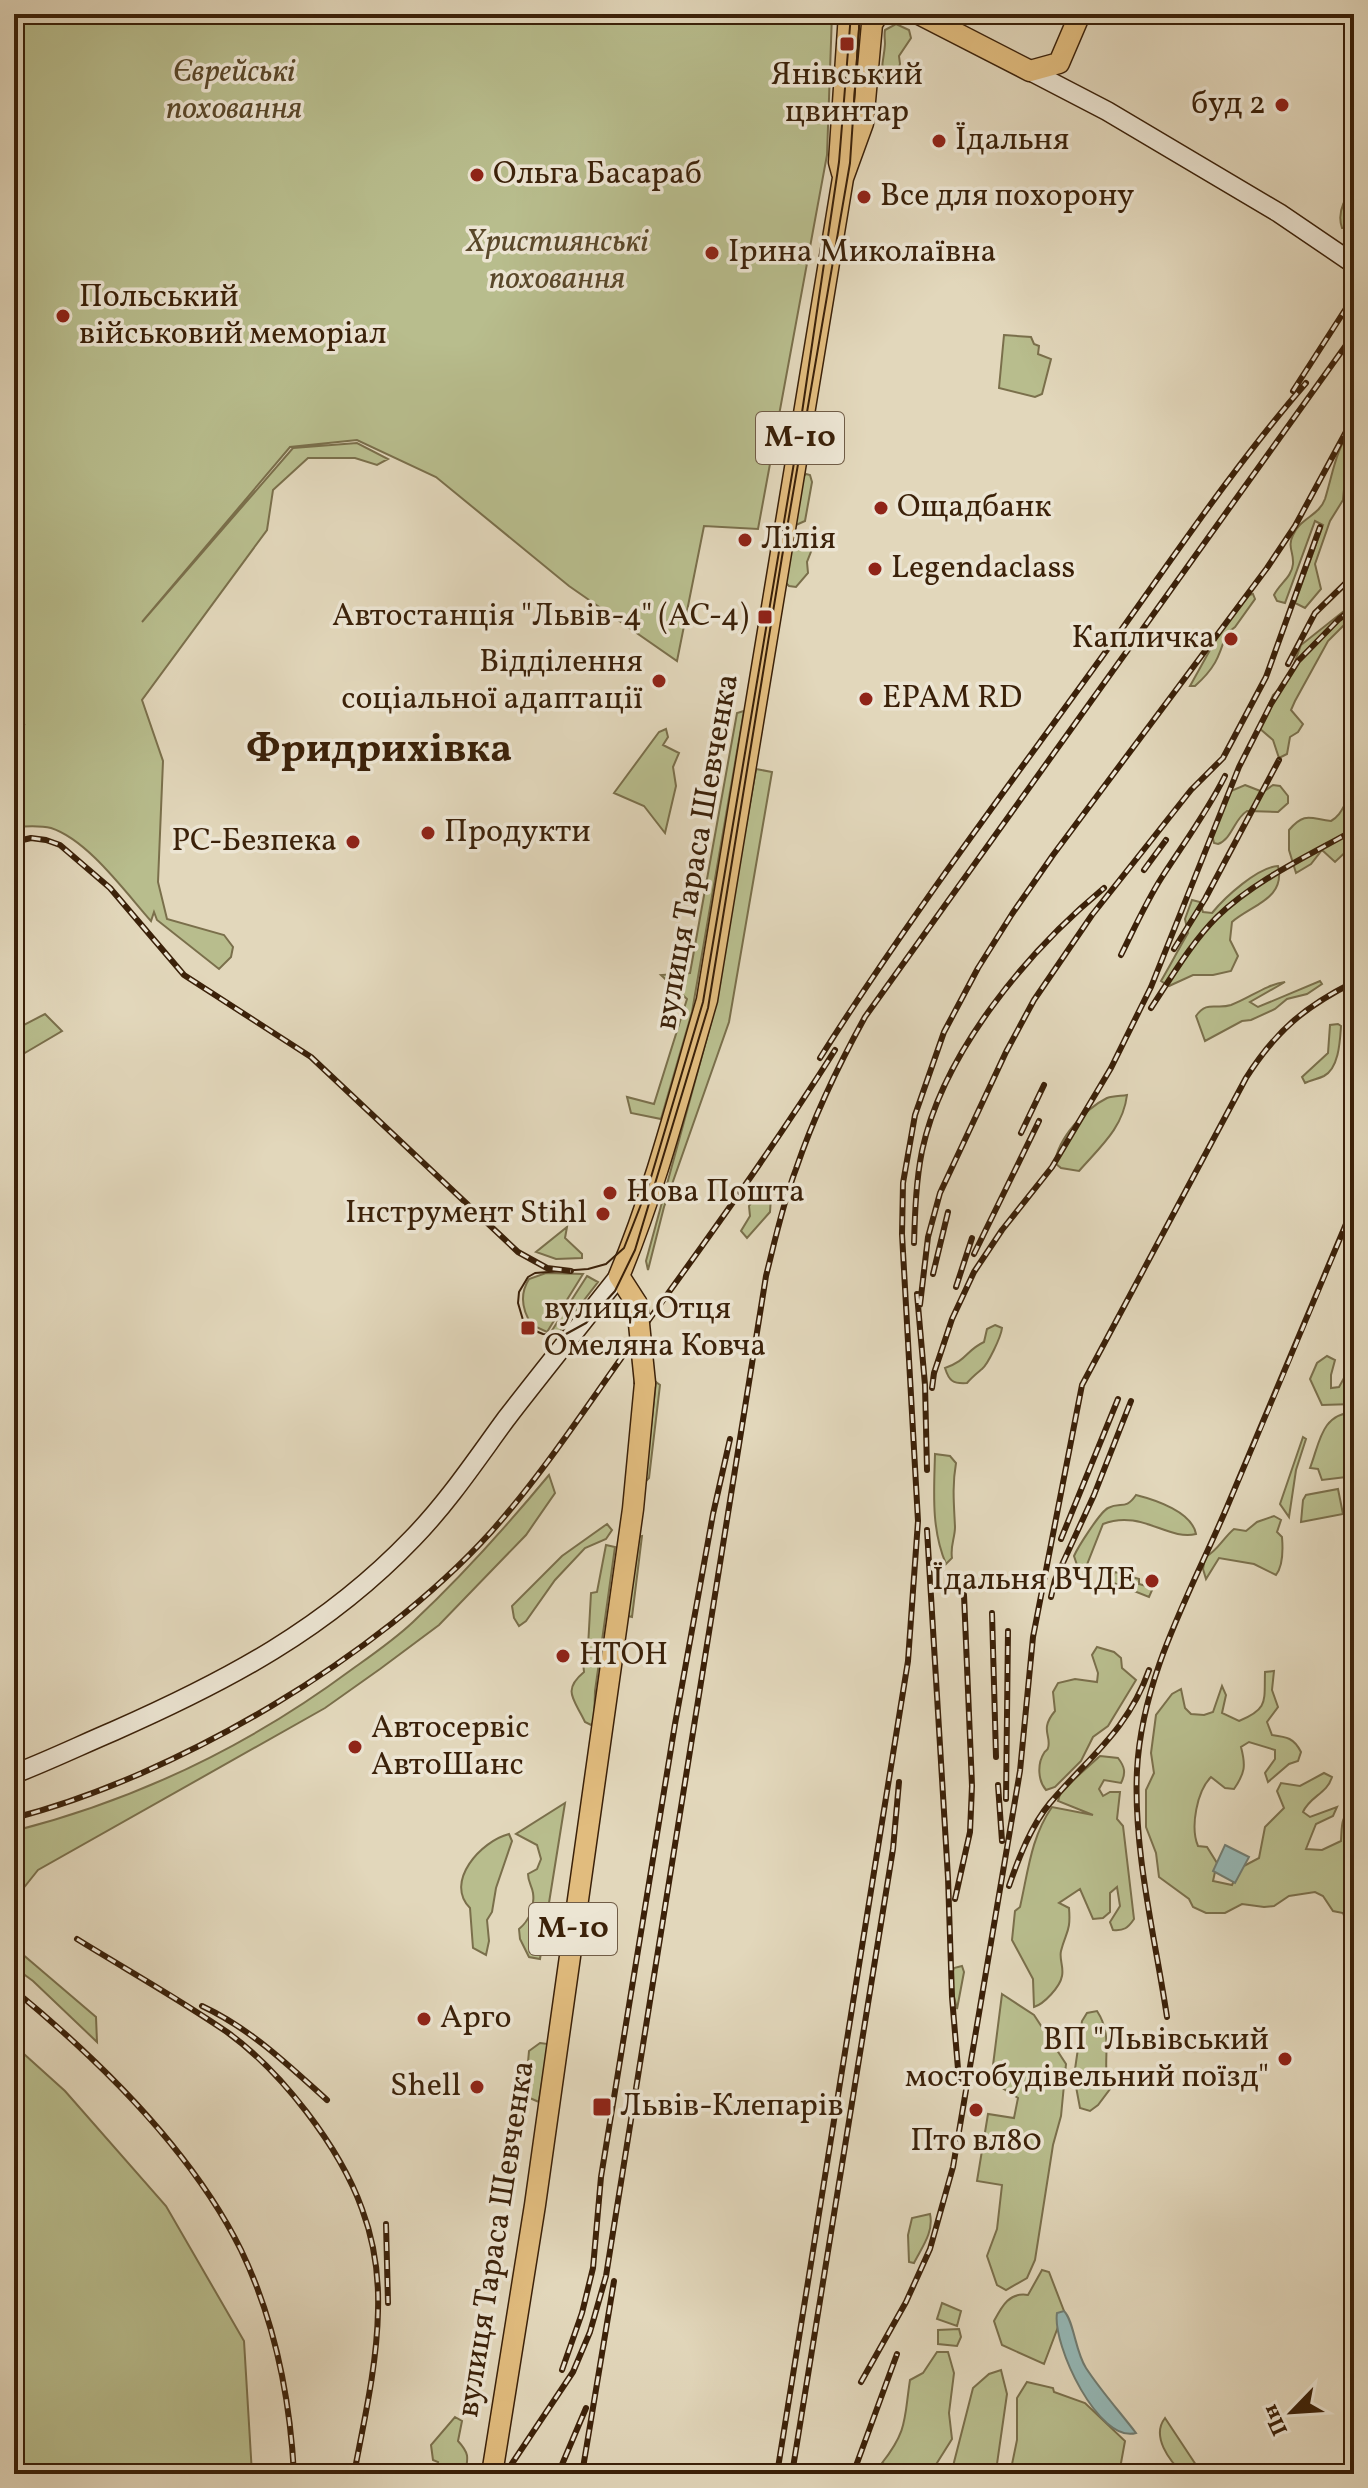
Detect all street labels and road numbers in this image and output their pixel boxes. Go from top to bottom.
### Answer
road number: М-10 [756,412,844,464]
street label: вулиця Тараса Шевченка [645,671,751,1033]
road number: М-10 [529,1903,617,1955]
street label: вулиця Тараса Шевченка [447,2058,547,2420]

